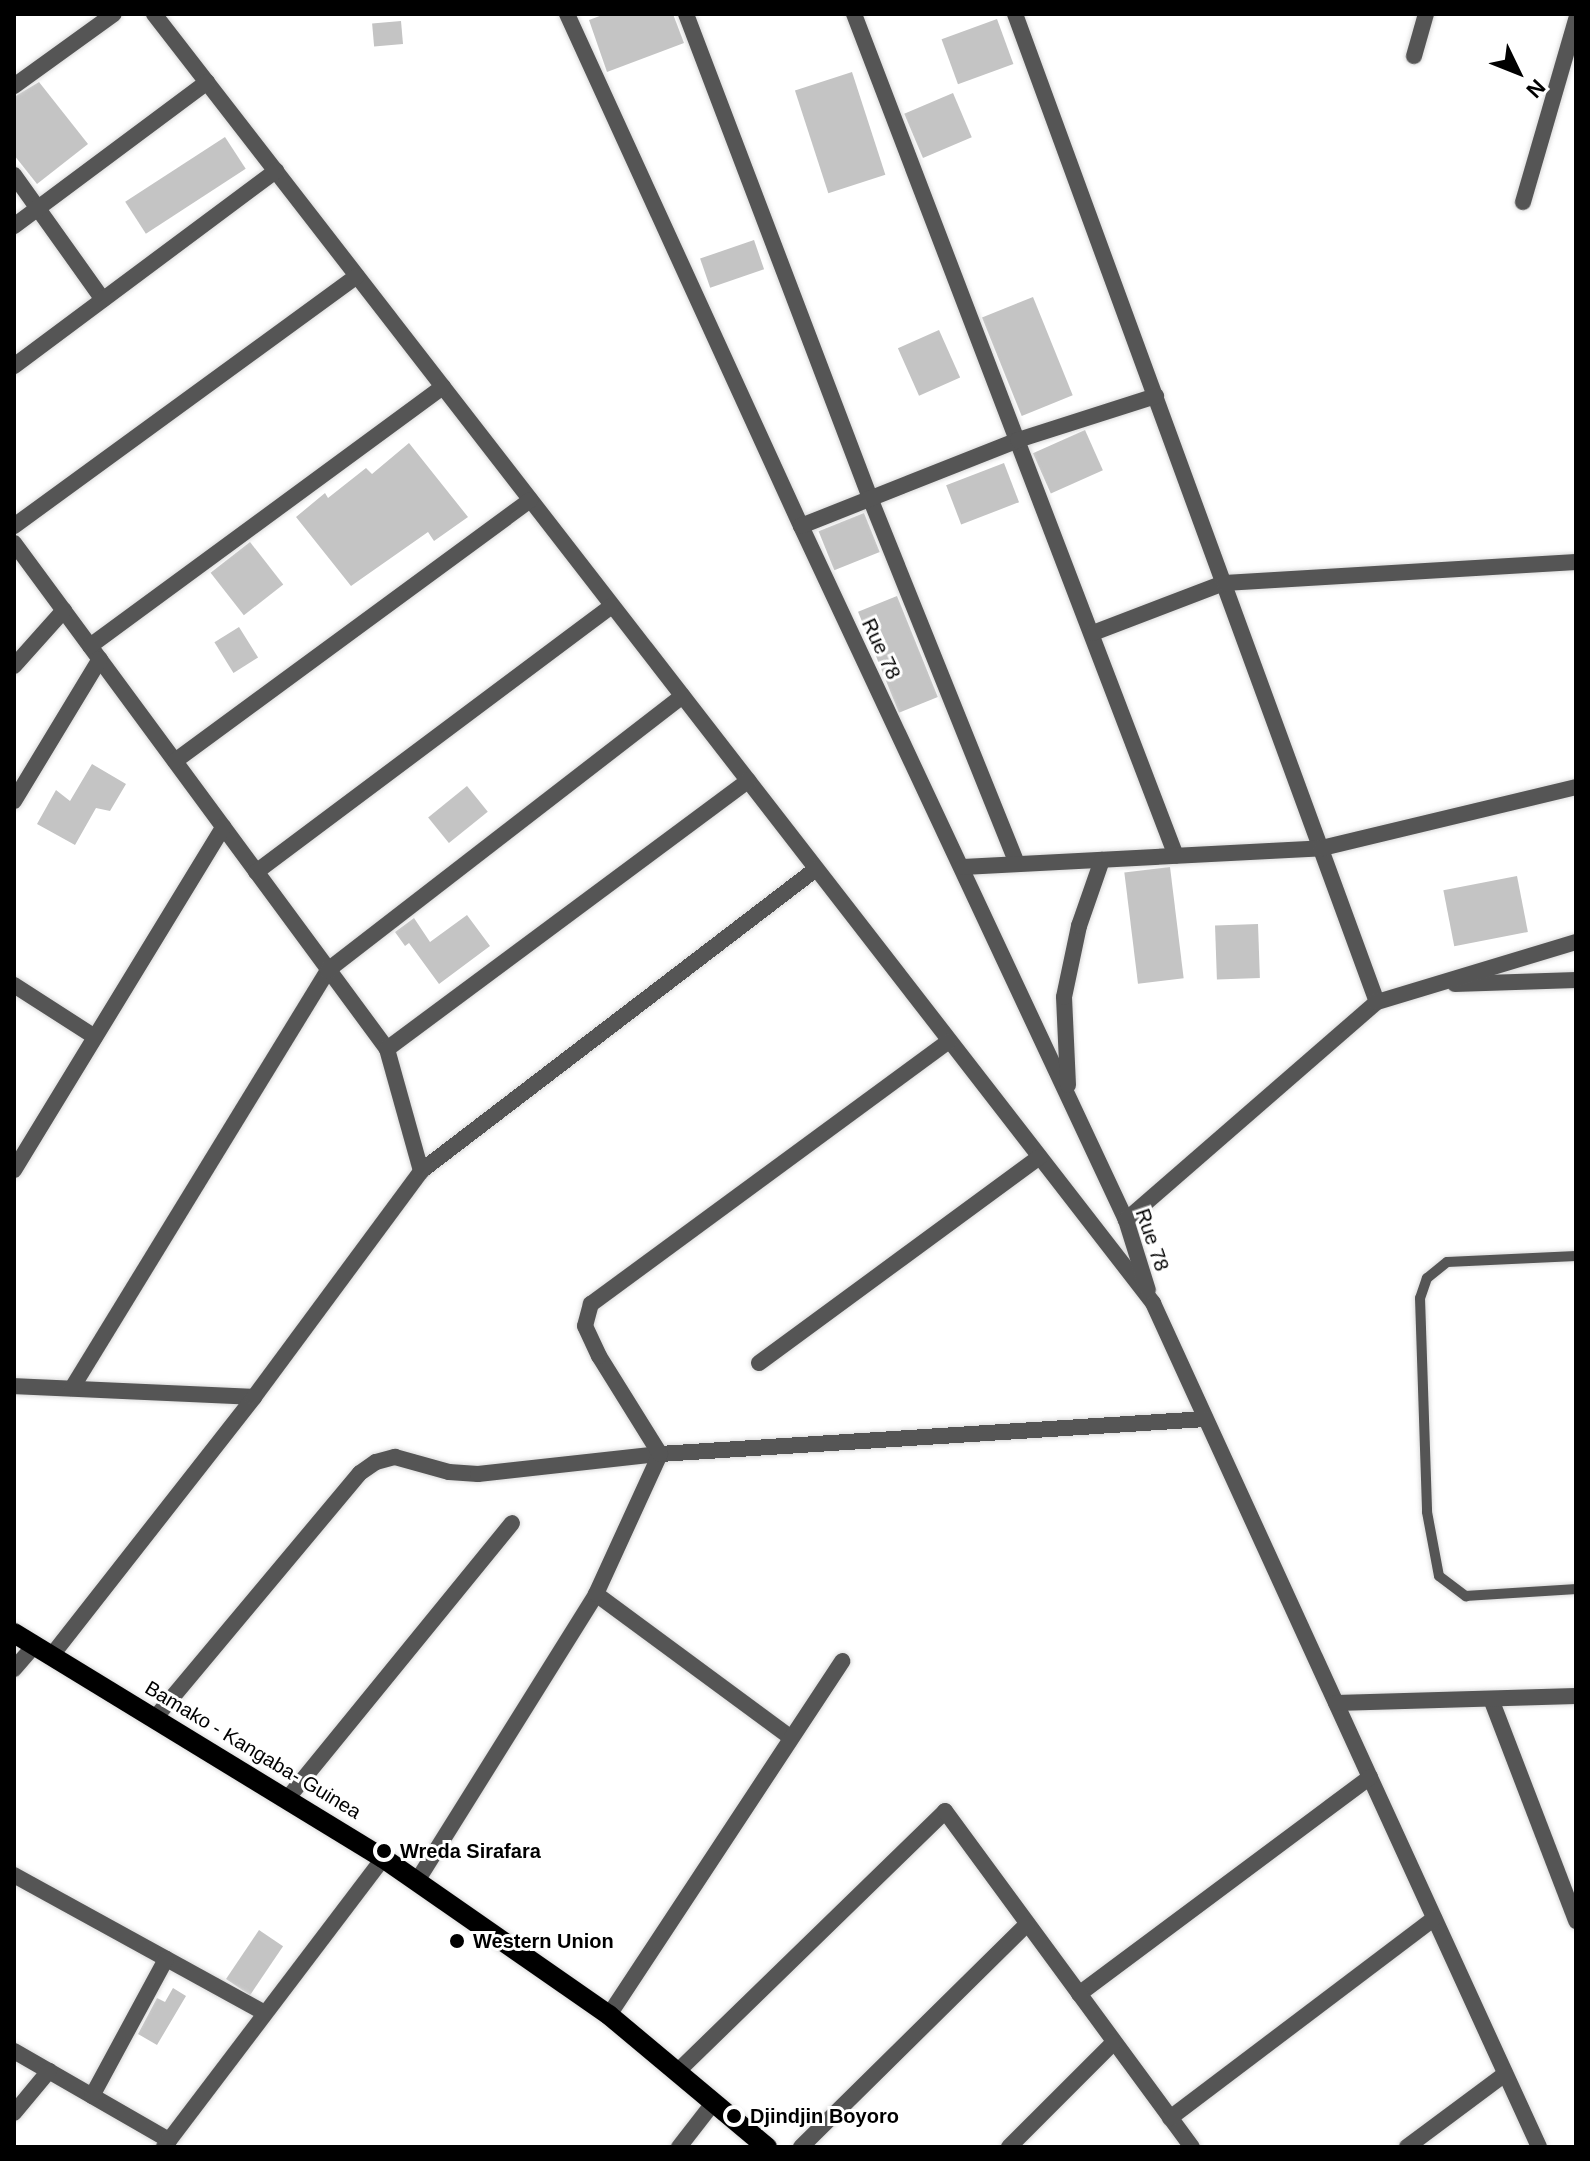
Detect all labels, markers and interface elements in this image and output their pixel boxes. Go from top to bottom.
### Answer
north arrow [1478,32,1558,112]
text: N [1521,74,1550,103]
street label: Rue 78 [856,615,906,683]
street label: Rue 78 [1130,1206,1174,1274]
street label: Bamako - Kangaba- Guinea [141,1676,365,1824]
place label: Wreda Sirafara [400,1839,541,1863]
marker: Wreda Sirafara [375,1842,393,1860]
place label: Western Union [473,1929,614,1953]
marker: Western Union [448,1932,466,1950]
place label: Djindjin Boyoro [750,2104,899,2128]
marker: Djindjin Boyoro [725,2107,743,2125]

